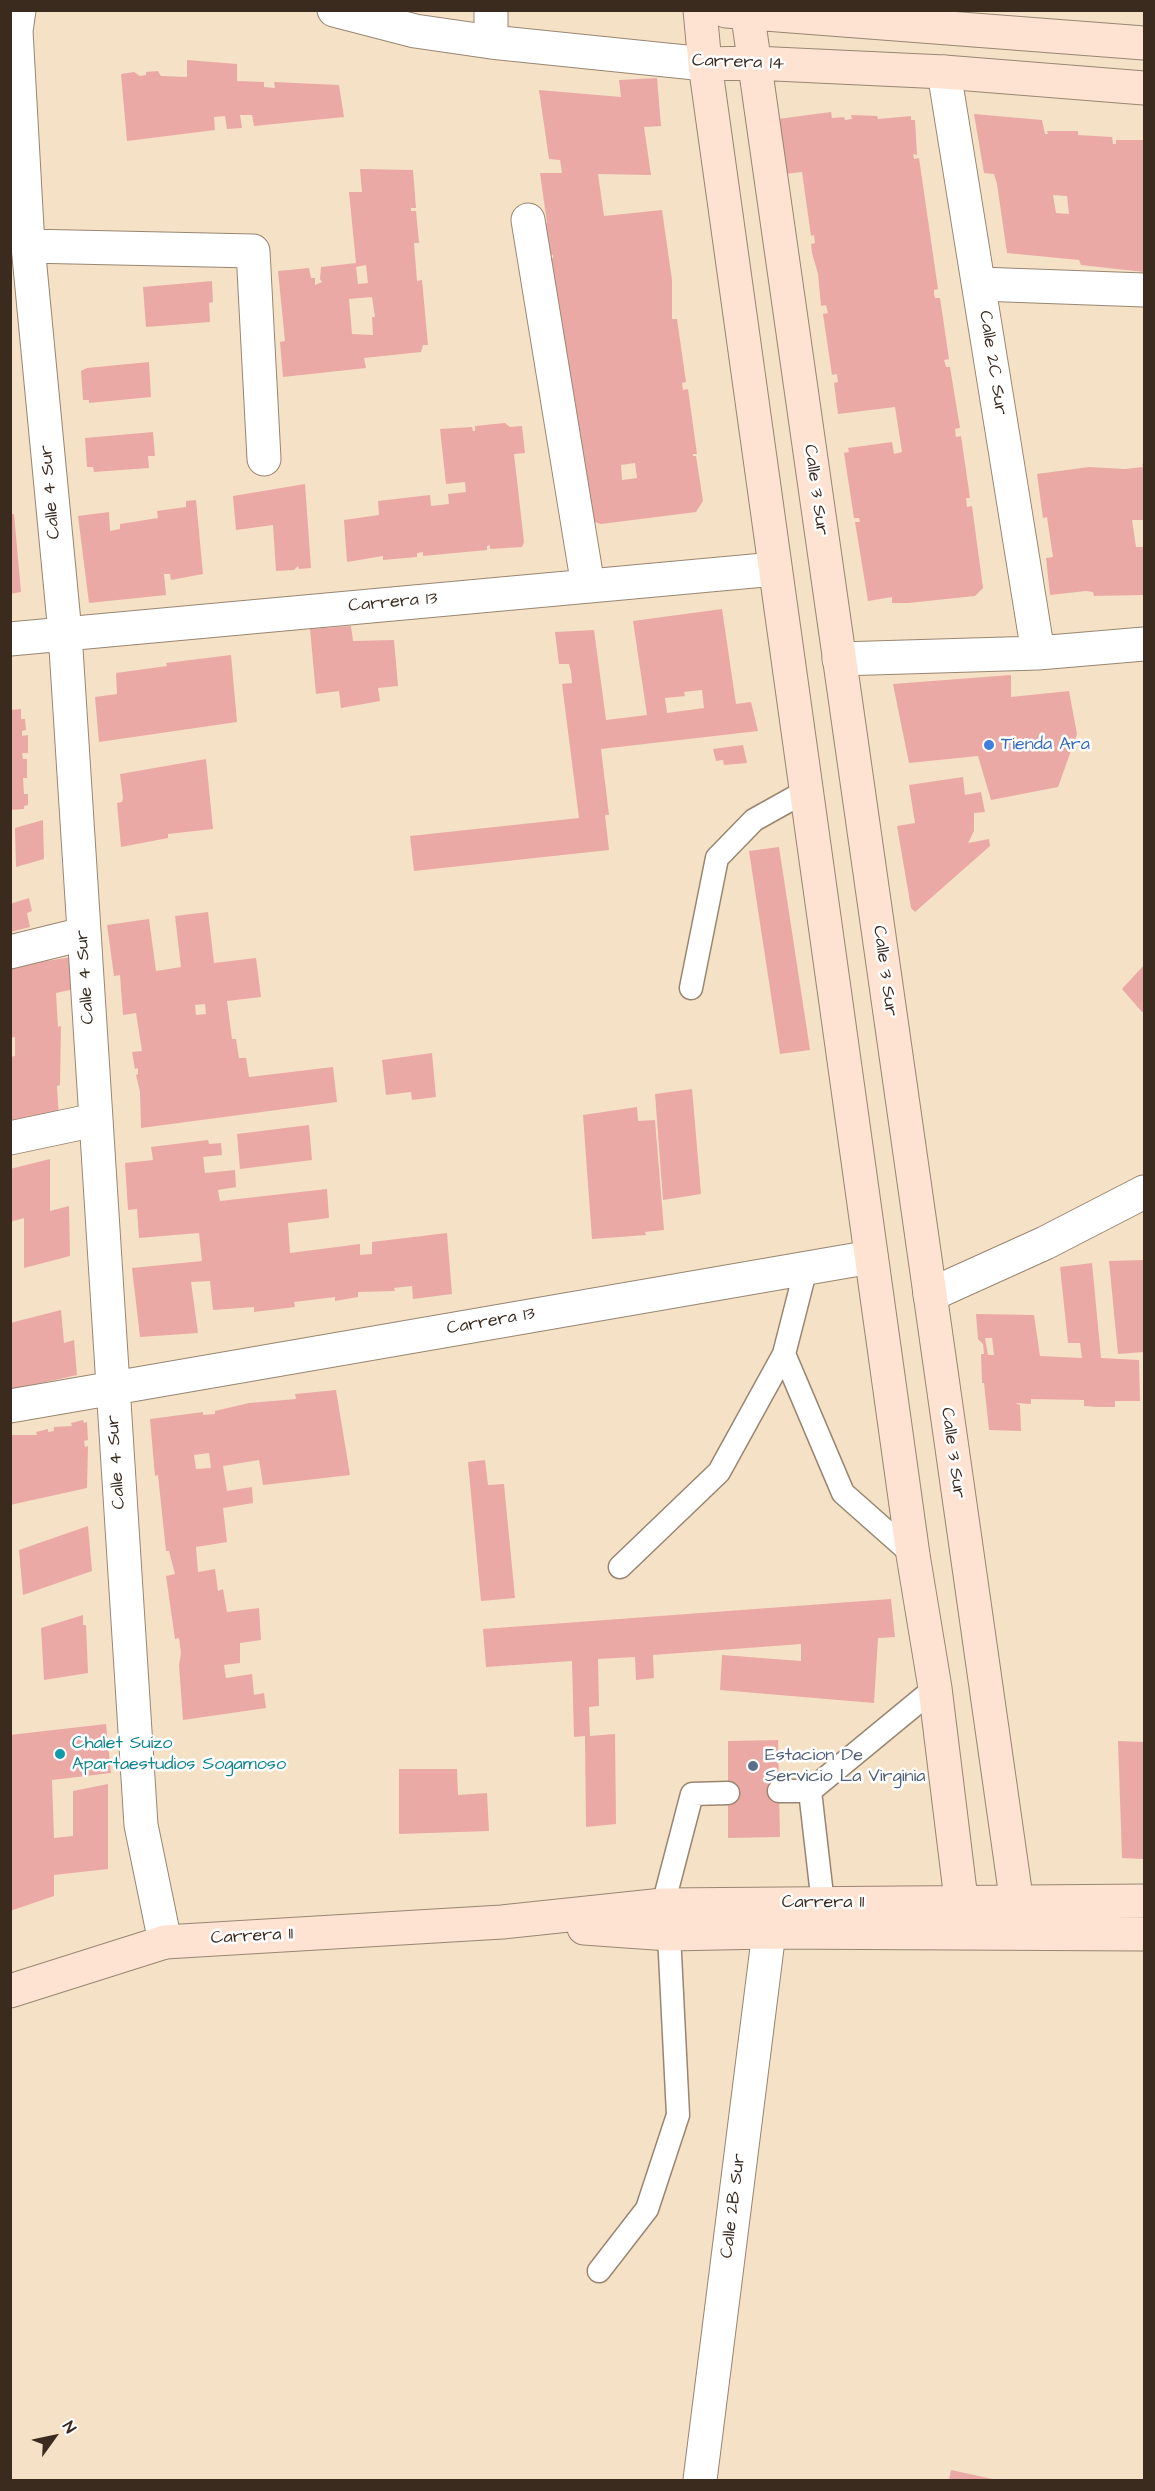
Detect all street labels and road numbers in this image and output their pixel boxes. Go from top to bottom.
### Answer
street label: Carrera 14 [691,51,785,75]
street label: Calle 2C Sur [973,309,1011,417]
street label: Calle 3 Sur [798,443,832,537]
street label: Calle 4 Sur [36,444,66,540]
street label: Carrera 13 [348,588,438,618]
street label: Calle 3 Sur [867,924,901,1018]
street label: Calle 4 Sur [72,929,100,1025]
street label: Carrera 13 [445,1304,537,1340]
street label: Calle 3 Sur [935,1406,969,1500]
street label: Calle 4 Sur [103,1414,131,1510]
street label: Carrera 11 [782,1892,864,1914]
street label: Carrera 11 [210,1924,294,1950]
street label: Calle 2B Sur [717,2152,751,2260]

